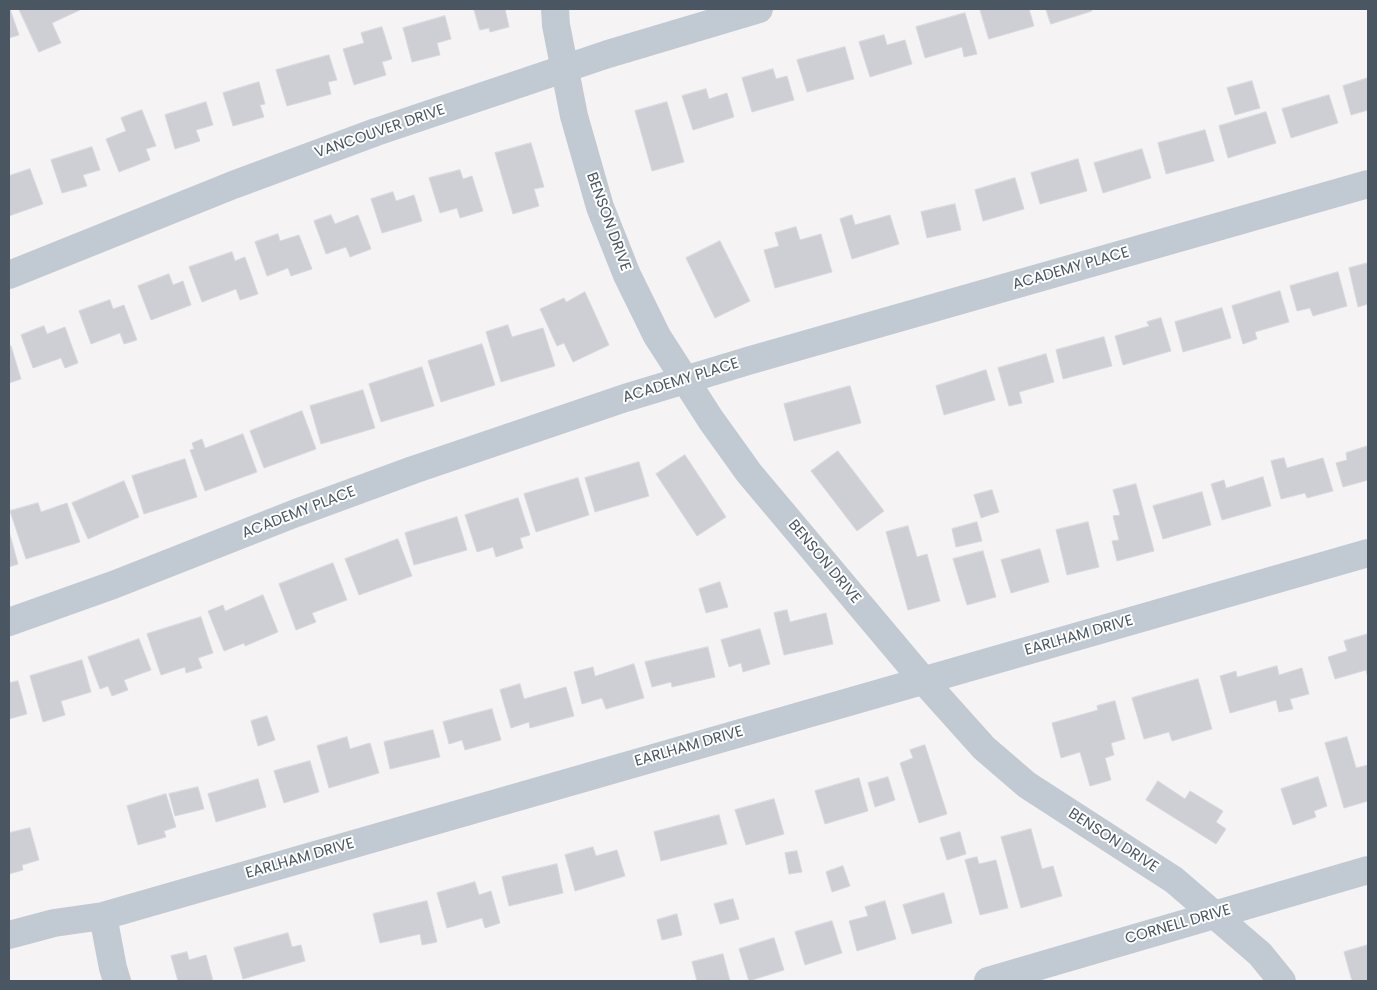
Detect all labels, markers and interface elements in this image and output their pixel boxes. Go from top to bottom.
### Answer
street label: VANCOUVER DRIVE [313,101,447,163]
street label: BENSON DRIVE [582,170,634,274]
street label: ACADEMY PLACE [1011,244,1131,294]
street label: ACADEMY PLACE [621,355,741,407]
street label: ACADEMY PLACE [240,483,358,543]
street label: BENSON DRIVE [784,516,864,608]
street label: EARLHAM DRIVE [1023,612,1135,660]
street label: EARLHAM DRIVE [633,723,745,771]
street label: BENSON DRIVE [1065,805,1161,877]
street label: EARLHAM DRIVE [244,835,356,883]
street label: CORNELL DRIVE [1123,901,1233,949]

